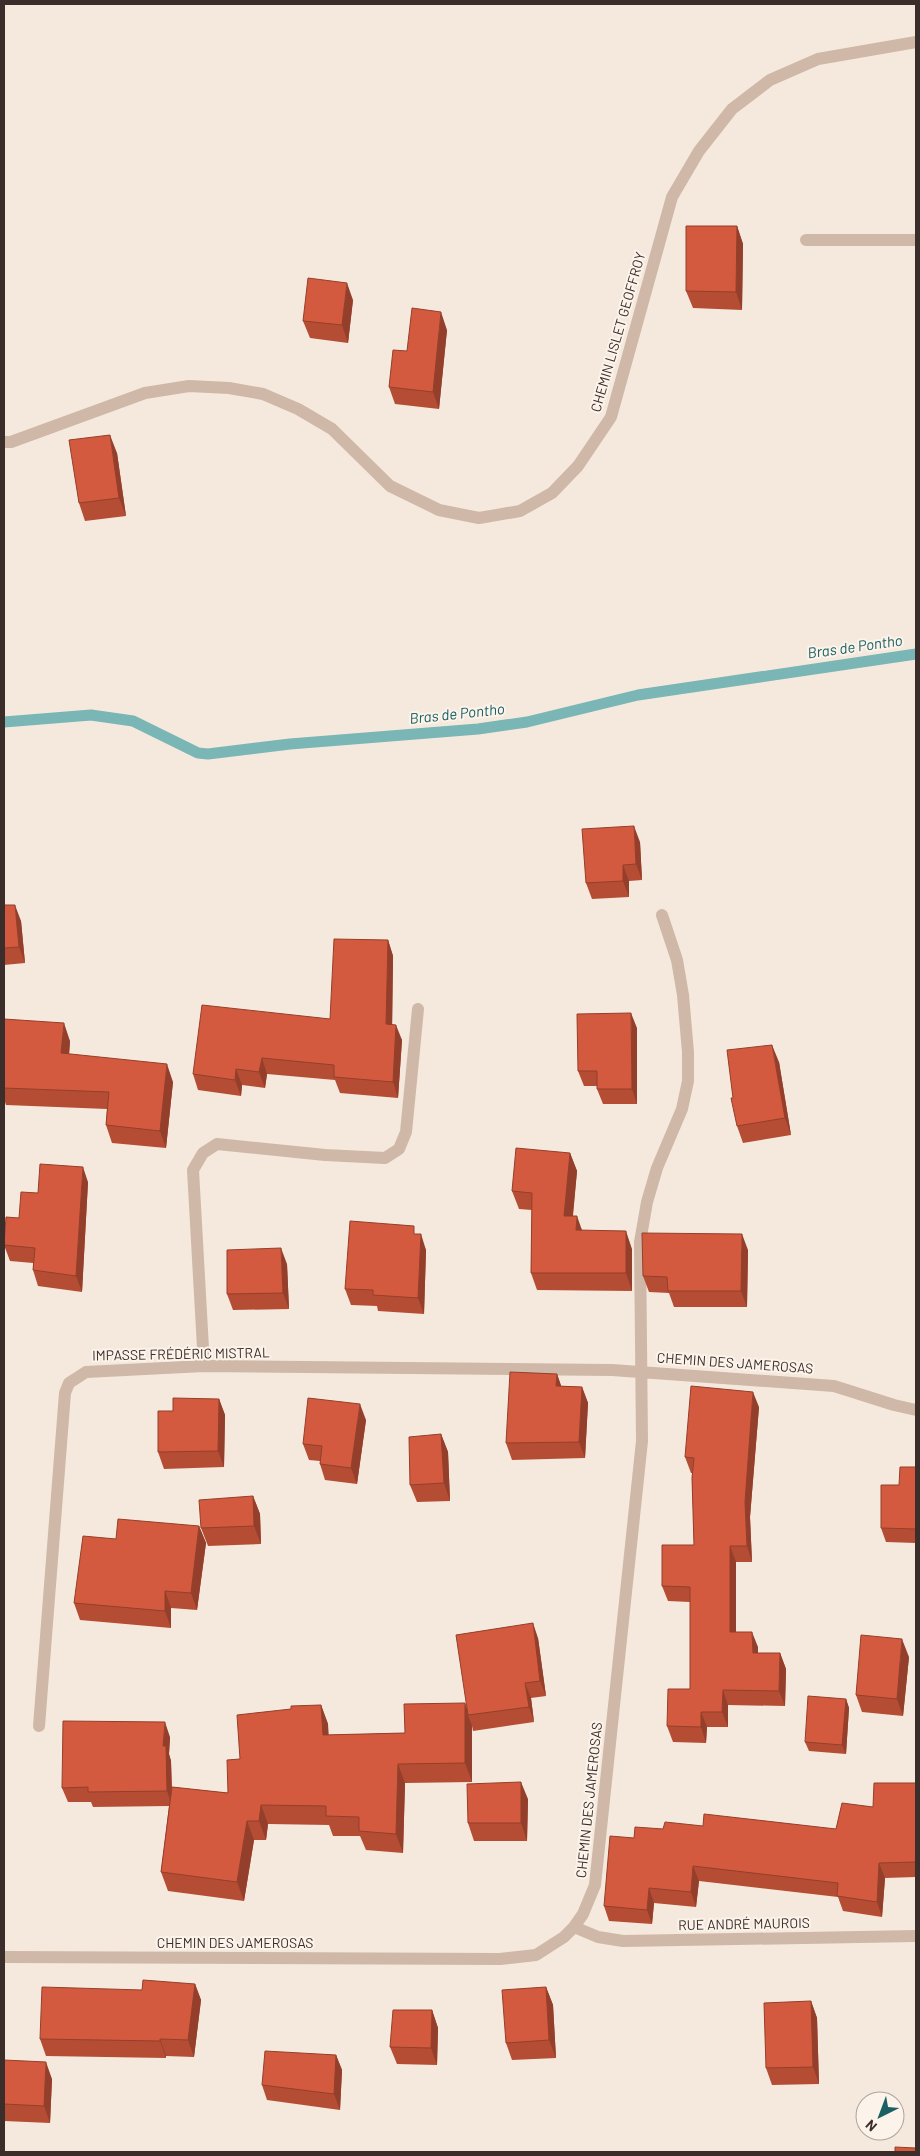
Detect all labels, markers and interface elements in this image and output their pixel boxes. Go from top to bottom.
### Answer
street label: CHEMIN LISLET GEOFFROY [587,250,649,414]
water label: Bras de Pontho [806,630,904,662]
water label: Bras de Pontho [408,699,506,727]
street label: IMPASSE FRÉDÉRIC MISTRAL [92,1343,270,1364]
street label: CHEMIN DES JAMEROSAS [656,1349,814,1376]
street label: CHEMIN DES JAMEROSAS [572,1721,605,1879]
street label: RUE ANDRÉ MAUROIS [678,1914,810,1933]
street label: CHEMIN DES JAMEROSAS [157,1934,313,1951]
north arrow [855,2091,905,2141]
text: N [862,2117,880,2135]

